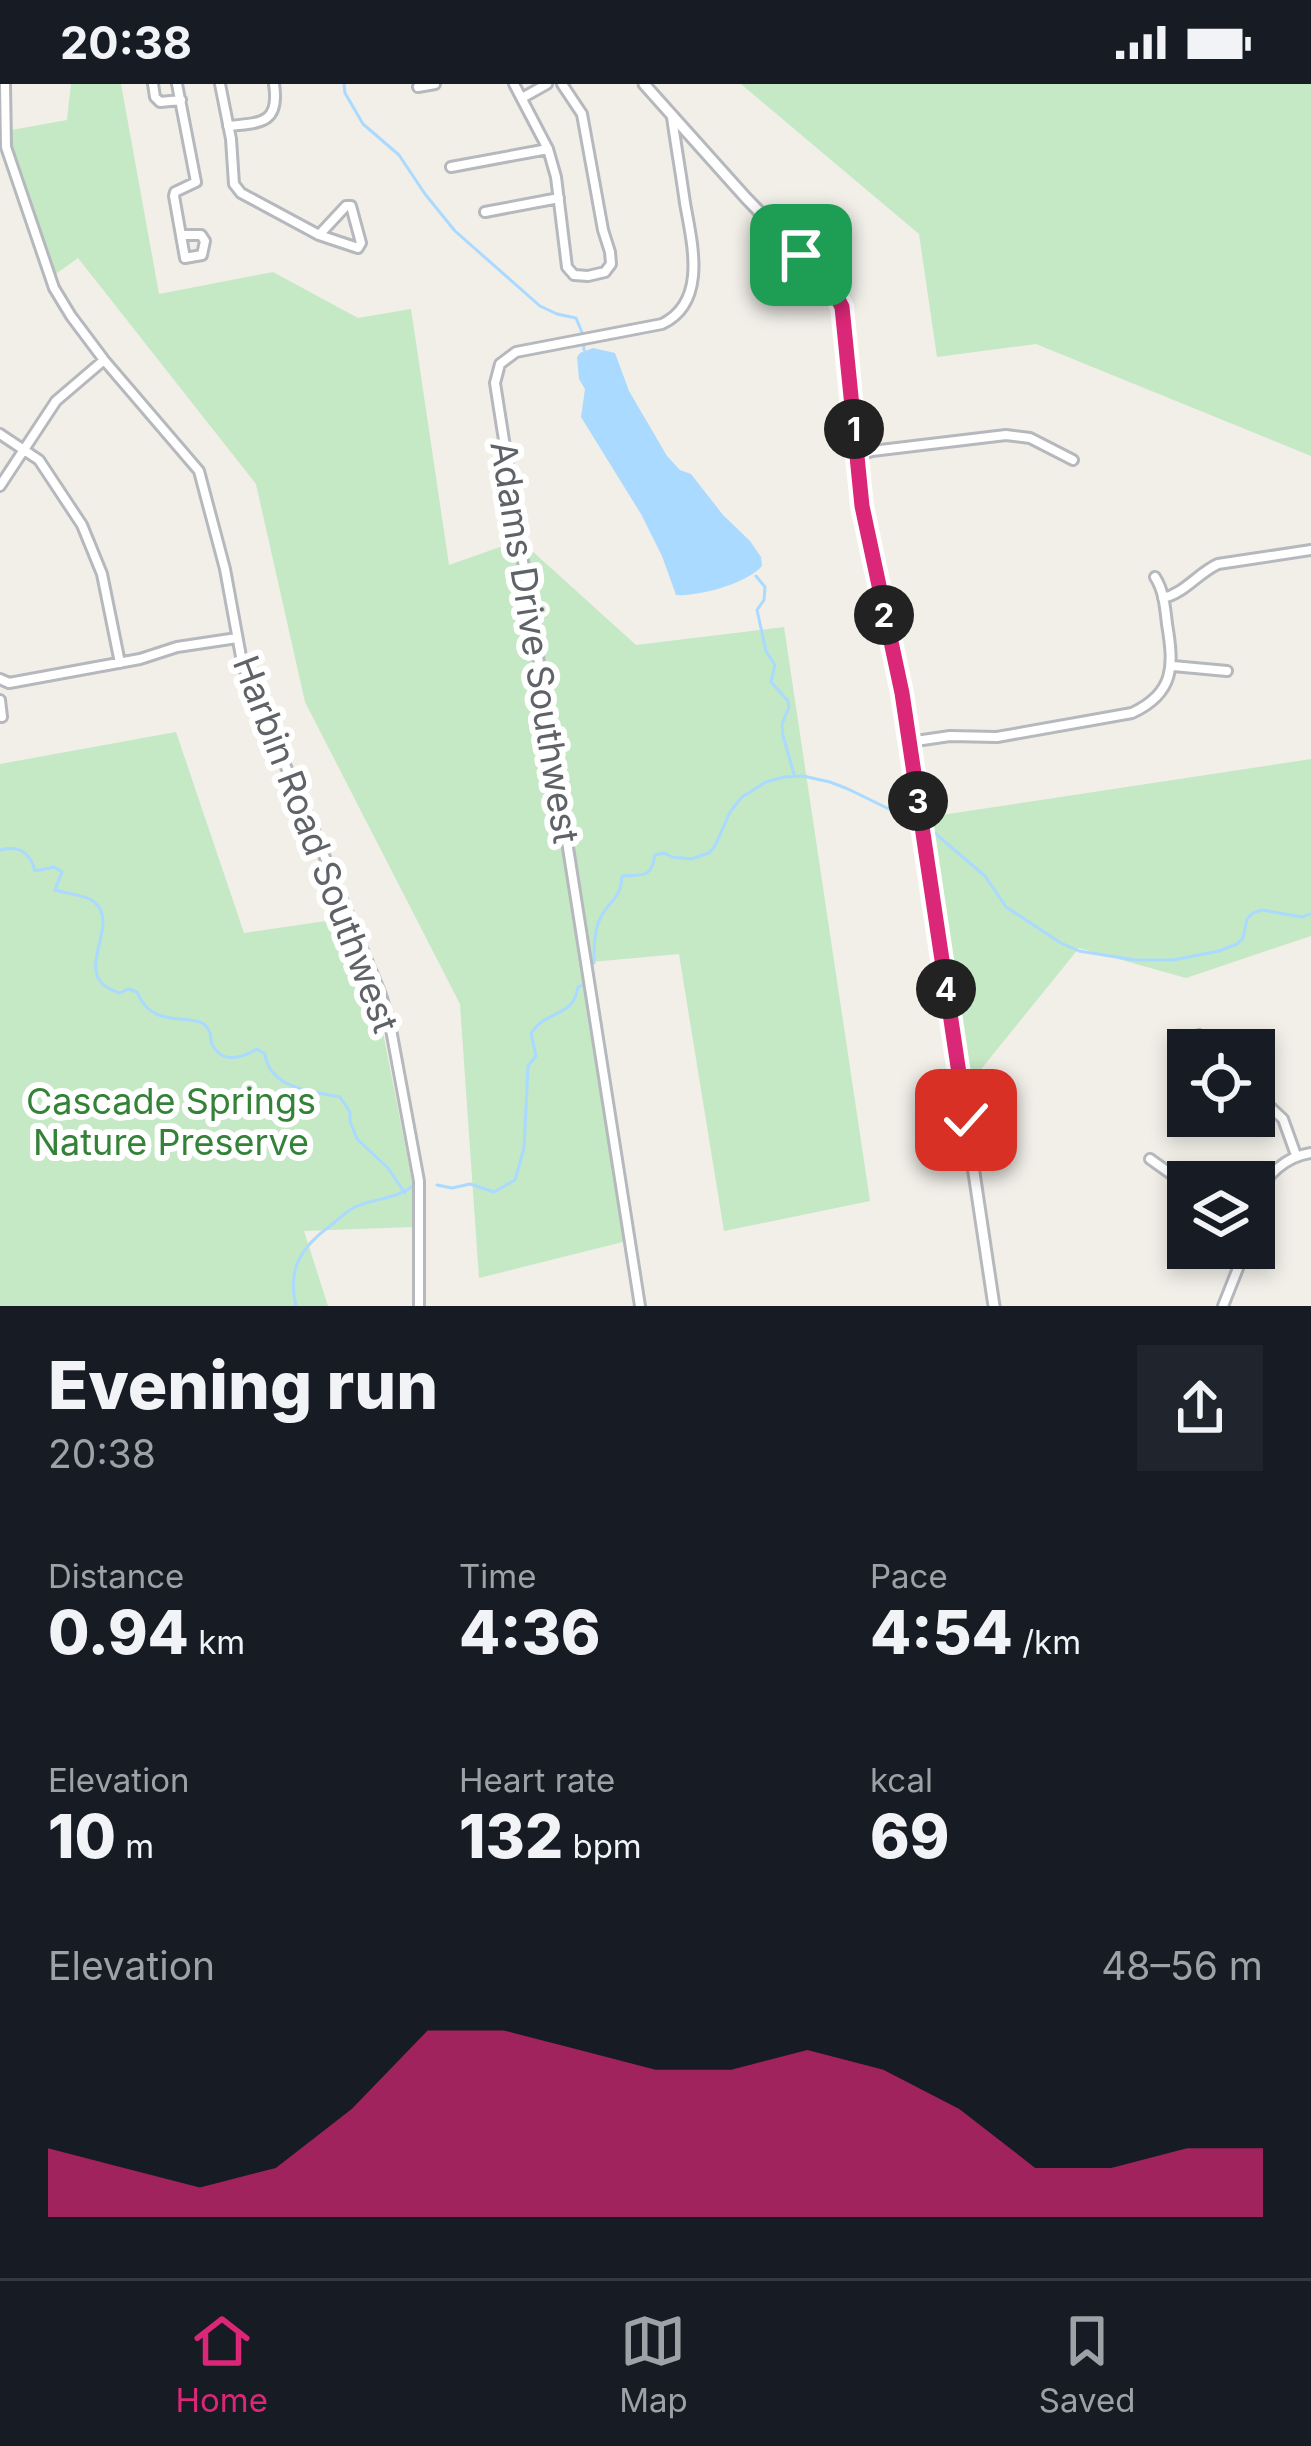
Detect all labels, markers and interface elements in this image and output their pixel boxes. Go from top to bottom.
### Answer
text: 20:38 [60,15,192,70]
pin [750,204,852,306]
icon: arrive [768,222,834,288]
pin: 1 [824,399,884,459]
text: 1 [847,409,861,449]
street label: Adams Drive Southwest [481,438,589,847]
pin: 2 [854,585,914,645]
text: 2 [874,595,894,635]
street label: Harbin Road Southwest [224,649,408,1039]
pin: 3 [888,771,948,831]
text: 3 [907,781,929,821]
pin: 4 [916,959,976,1019]
text: 4 [935,969,957,1009]
map controls [1167,1029,1275,1269]
button: locate [1167,1029,1275,1137]
pin [915,1069,1017,1171]
park label: Cascade Springs Nature Preserve [26,1079,316,1164]
icon: check [933,1087,999,1153]
button: layers [1167,1161,1275,1269]
text: Evening run [48,1345,438,1425]
button: share [1137,1345,1263,1471]
text: 20:38 [48,1430,156,1477]
text: Distance [48,1556,184,1596]
text: Time [459,1556,536,1596]
text: Pace [870,1556,948,1596]
text: 0.94 [48,1596,189,1668]
text: 4:36 [459,1596,601,1668]
text: 4:54 [870,1596,1013,1668]
text: km [189,1622,245,1662]
text: /km [1013,1622,1081,1662]
text: Elevation [48,1760,189,1800]
text: Heart rate [459,1760,615,1800]
text: kcal [870,1760,933,1800]
text: 10 [48,1800,116,1872]
text: 132 [459,1800,563,1872]
text: 69 [870,1800,949,1872]
text: m [116,1826,154,1866]
text: bpm [563,1826,642,1866]
text: Elevation [48,1942,215,1989]
text: 48–56 m [1101,1942,1263,1989]
tab: Home [176,2308,268,2420]
tab: Map [619,2308,688,2420]
tab: Saved [1039,2308,1135,2420]

